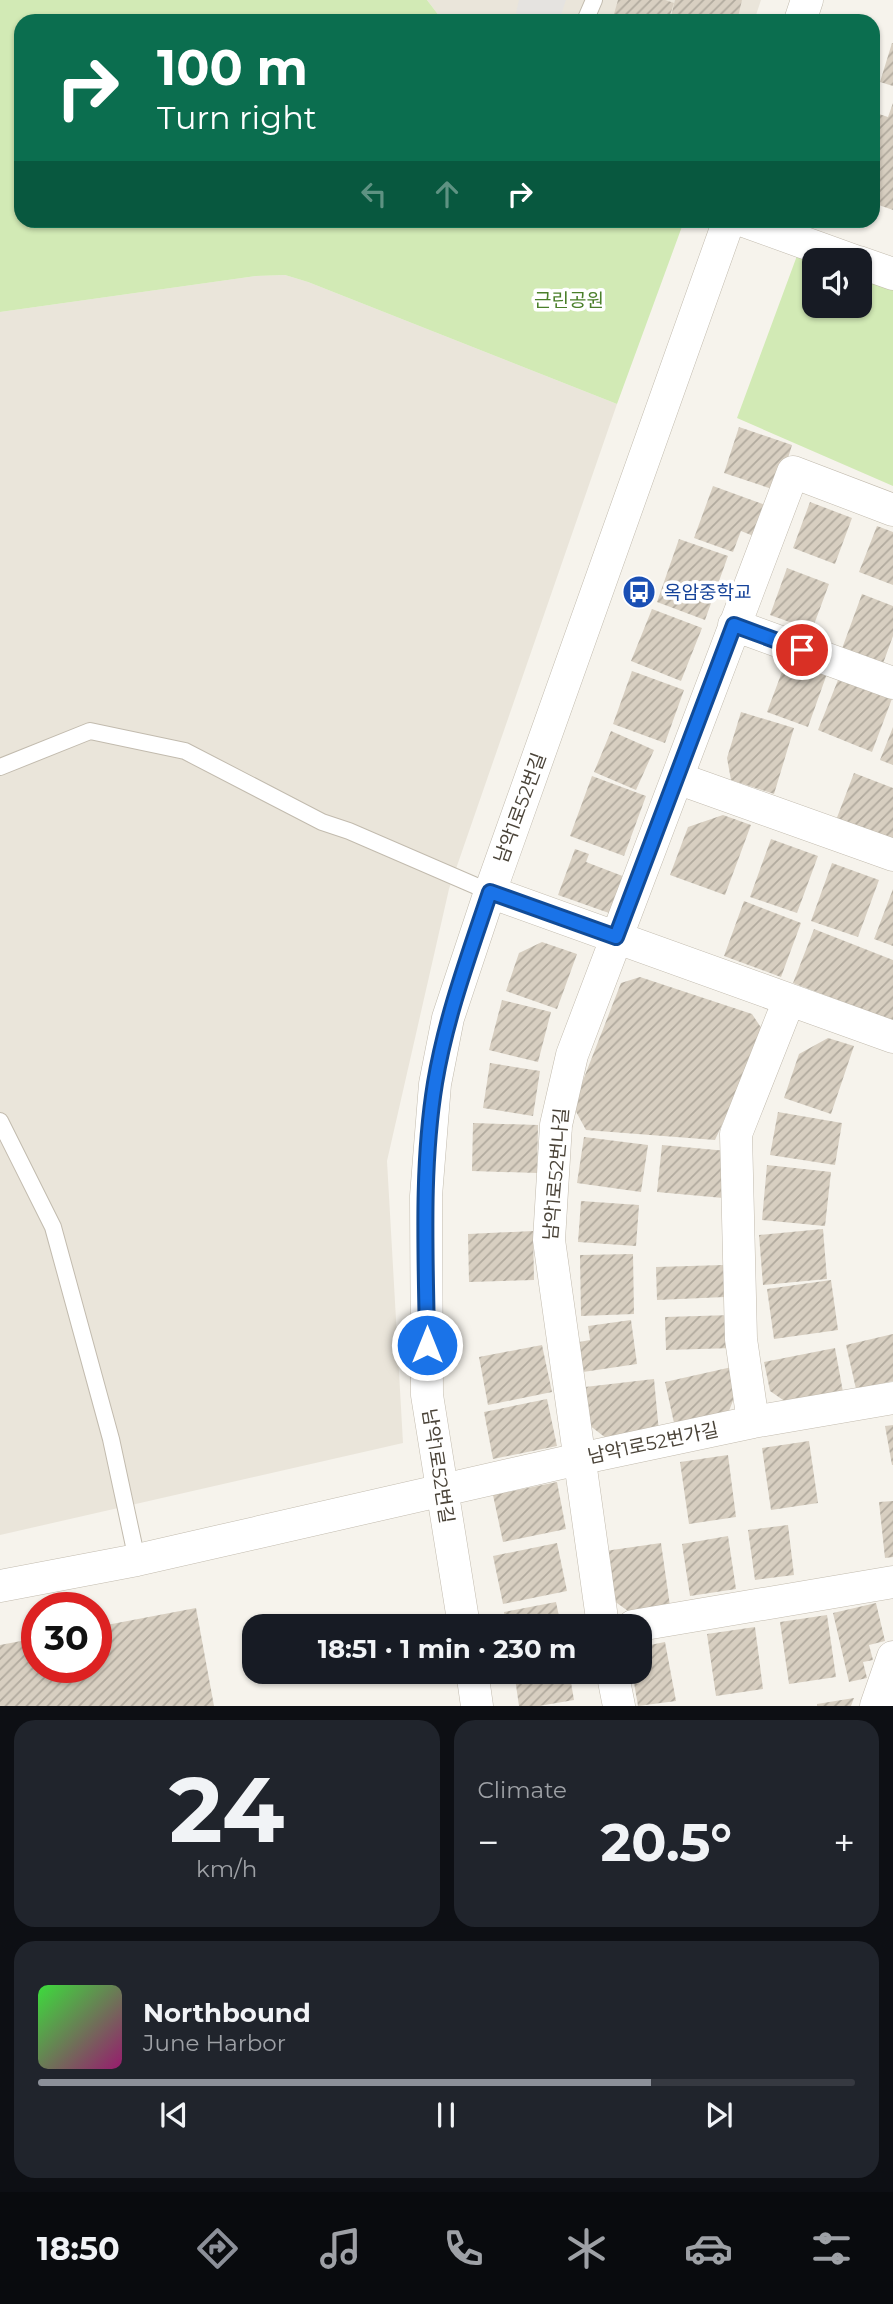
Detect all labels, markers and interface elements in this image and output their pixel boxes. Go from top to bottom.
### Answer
text: 100 m [157,38,308,97]
icon: right [42,42,133,133]
text: Turn right [157,98,317,137]
icon: left [355,175,393,213]
icon: ahead [428,175,466,213]
icon: right [501,175,539,213]
map controls [802,248,872,318]
button: sound [802,248,872,318]
park label: 근린공원 [534,289,604,312]
bus stop icon: 옥암중학교 [620,573,658,611]
place label: 옥암중학교 [664,581,751,604]
pin [772,620,832,680]
icon: arrive [783,631,821,669]
street label: 남악1로52번길 [489,750,551,866]
street label: 남악1로52번나길 [539,1107,573,1241]
position arrow [390,1308,464,1382]
street label: 남악1로52번길 [418,1407,458,1525]
street label: 남악1로52번가길 [585,1418,721,1468]
speed limit sign: 30 [21,1592,112,1683]
text: 18:51 · 1 min · 230 m [318,1633,576,1665]
text: 24 [169,1754,284,1865]
text: Climate [478,1776,567,1804]
text: 20.5° [601,1811,732,1874]
text: − [478,1819,499,1866]
text: + [833,1819,855,1866]
text: km/h [196,1855,257,1883]
text: Northbound [143,1997,311,2029]
text: June Harbor [143,2029,286,2057]
icon: previous [155,2096,193,2134]
icon: pause [427,2096,465,2134]
icon: next [700,2096,738,2134]
icon: directions [193,2224,242,2273]
icon: music [316,2224,365,2273]
icon: phone [439,2224,488,2273]
icon: climate [562,2224,611,2273]
icon: car [684,2224,733,2273]
icon: filters [807,2224,856,2273]
text: 18:50 [37,2229,120,2268]

